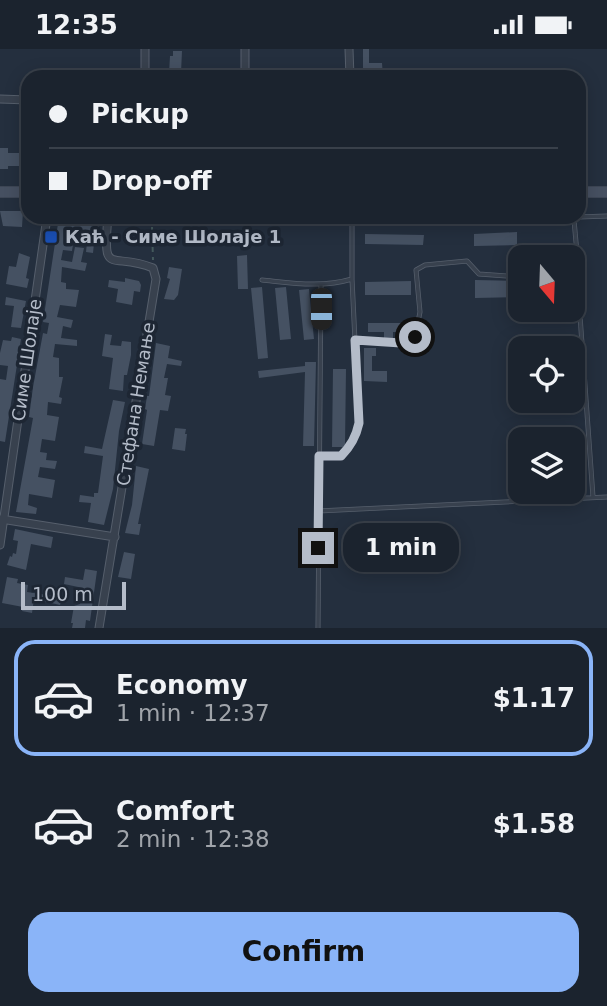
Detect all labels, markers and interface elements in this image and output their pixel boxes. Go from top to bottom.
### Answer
text: 12:35 [35,10,118,40]
text: Pickup [91,99,189,129]
text: Drop-off [91,166,212,196]
place label: Каћ - Симе Шолаје 1 [65,226,281,247]
marker: Каћ - Симе Шолаје 1 [43,229,59,245]
north arrow [508,245,584,322]
map controls [508,245,585,504]
car [311,288,332,330]
street label: Симе Шолаје [8,297,45,423]
street label: Стефана Немање [112,321,159,487]
route start [399,321,431,353]
button: locate [508,336,585,413]
button: layers [508,427,585,504]
callout: 1 min [342,524,458,573]
route end [302,532,334,564]
text: 1 min [365,534,437,560]
scale bar [21,579,126,611]
text: 100 m [32,583,93,605]
icon: car [32,667,95,730]
text: Economy [116,670,247,700]
text: $1.17 [493,683,575,713]
text: 1 min · 12:37 [116,700,270,726]
icon: car [32,793,95,856]
text: Comfort [116,796,234,826]
text: $1.58 [493,809,575,839]
text: 2 min · 12:38 [116,826,270,852]
button: Confirm [28,912,579,992]

